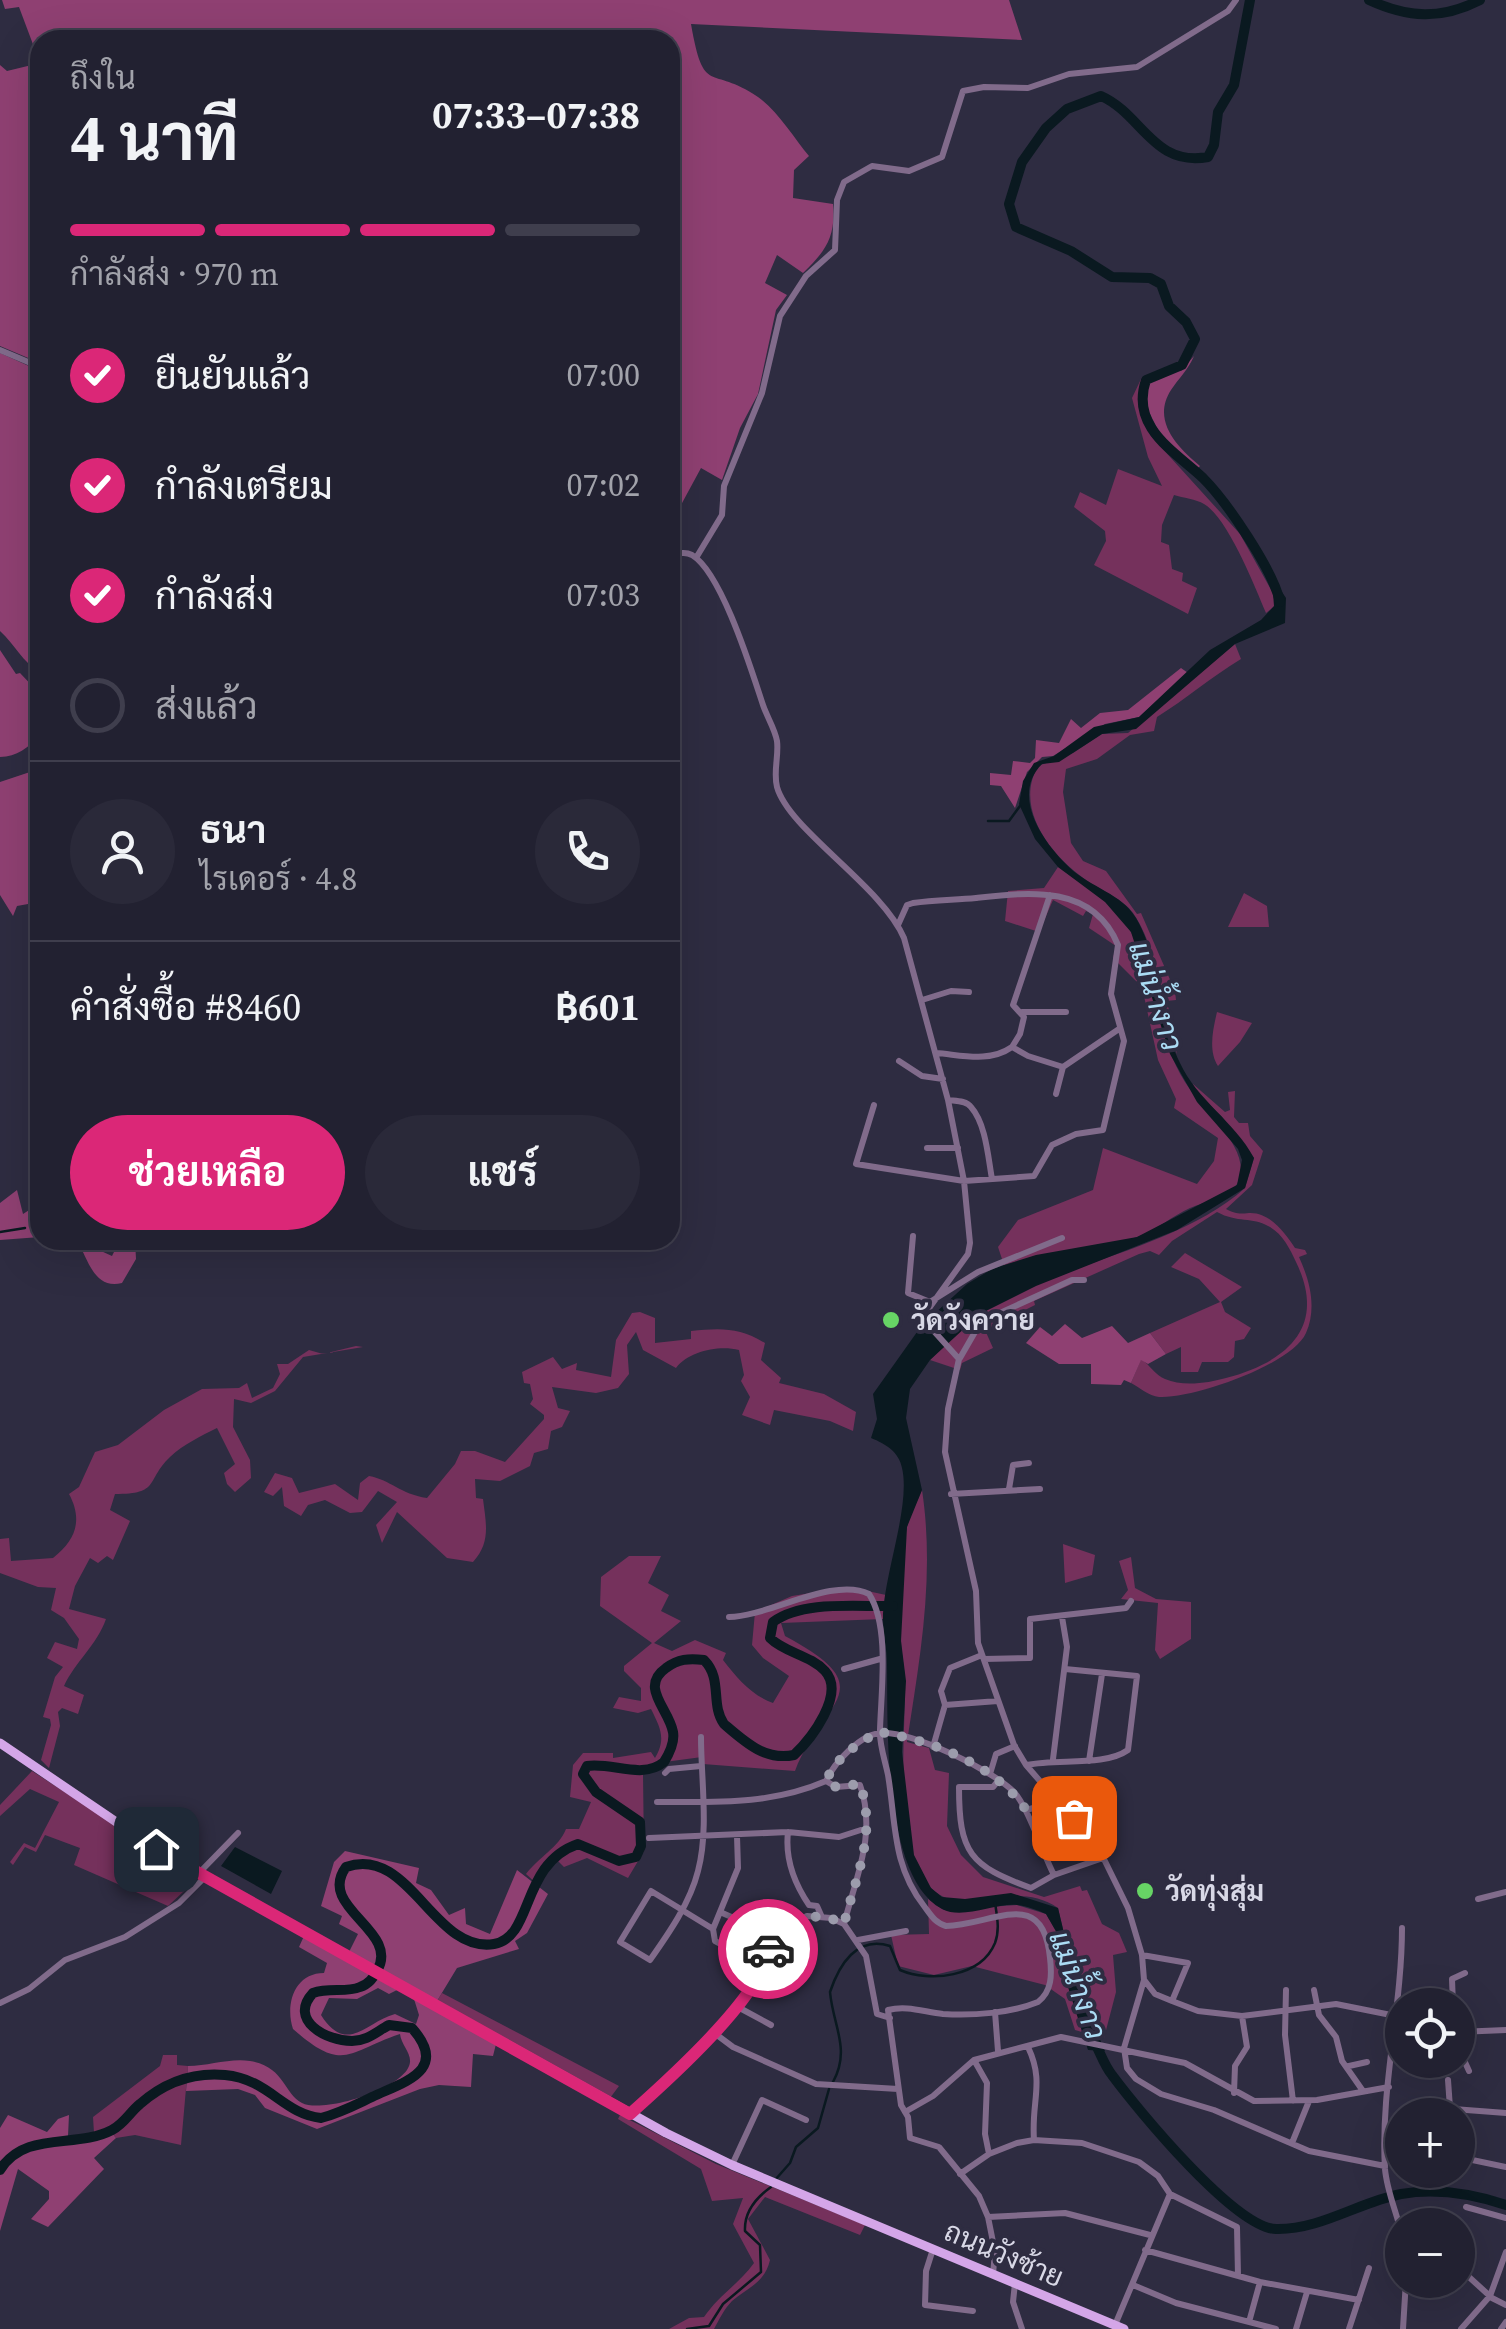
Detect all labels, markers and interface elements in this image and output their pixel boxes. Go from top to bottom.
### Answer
text: ถึงใน [70,56,136,100]
text: 07:33–07:38 [432,89,640,141]
text: 4 นาที [70,93,239,182]
text: กำลังส่ง · 970 m [70,252,279,296]
icon: check [70,348,125,403]
text: ยืนยันแล้ว [155,350,310,402]
text: 07:00 [566,353,640,397]
icon: check [70,458,125,513]
text: กำลังเตรียม [155,460,333,512]
text: 07:02 [566,463,640,507]
icon: check [70,568,125,623]
text: กำลังส่ง [155,570,274,622]
text: 07:03 [566,573,640,617]
text: ส่งแล้ว [155,680,258,732]
button: person [70,799,175,904]
button: phone [535,799,640,904]
text: ธนา [200,804,266,856]
text: ไรเดอร์ · 4.8 [200,857,357,901]
water label: แม่น้ำงาว [1119,934,1199,1056]
text: คำสั่งซื้อ #8460 [70,981,301,1033]
text: ฿601 [555,981,640,1033]
button: ช่วยเหลือ [70,1115,345,1230]
button: แชร์ [365,1115,640,1230]
place label: วัดวังควาย [911,1301,1035,1339]
marker: วัดวังควาย [880,1309,902,1331]
pin [1032,1776,1117,1861]
icon: bag [1047,1791,1102,1846]
pin [114,1807,199,1892]
icon: home [129,1822,184,1877]
place label: วัดทุ่งสุ่ม [1165,1872,1264,1911]
marker: วัดทุ่งสุ่ม [1134,1880,1156,1902]
courier [718,1899,818,1999]
icon: car [741,1922,796,1977]
water label: แม่น้ำงาว [1039,1923,1122,2045]
map controls [1385,1988,1475,2298]
button: locate [1385,1988,1475,2078]
button: + [1385,2098,1475,2188]
button: − [1385,2208,1475,2298]
street label: ถนนวังซ้าย [939,2212,1069,2296]

